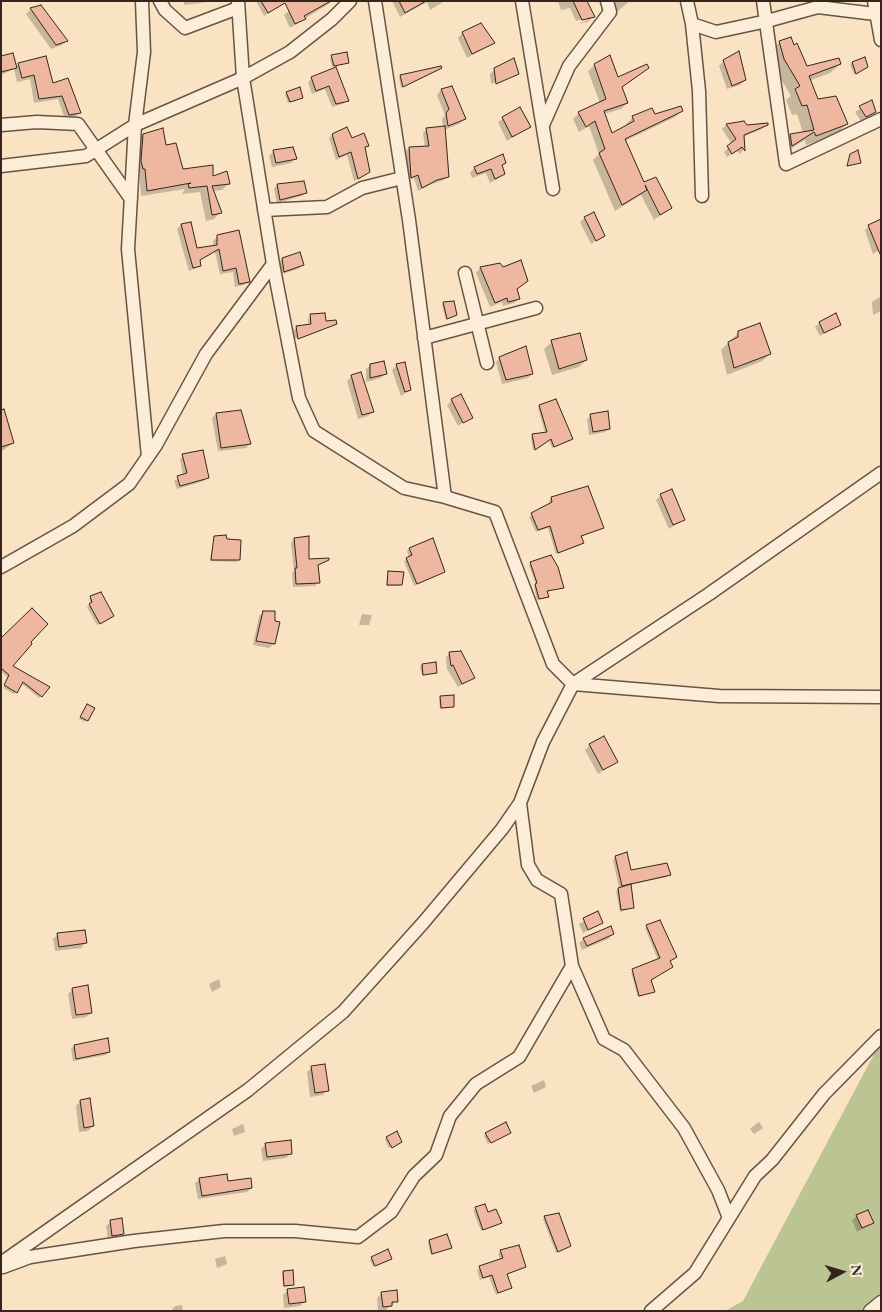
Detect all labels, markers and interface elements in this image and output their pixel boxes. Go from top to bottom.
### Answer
north arrow [817,1247,867,1297]
text: N [847,1264,866,1277]

